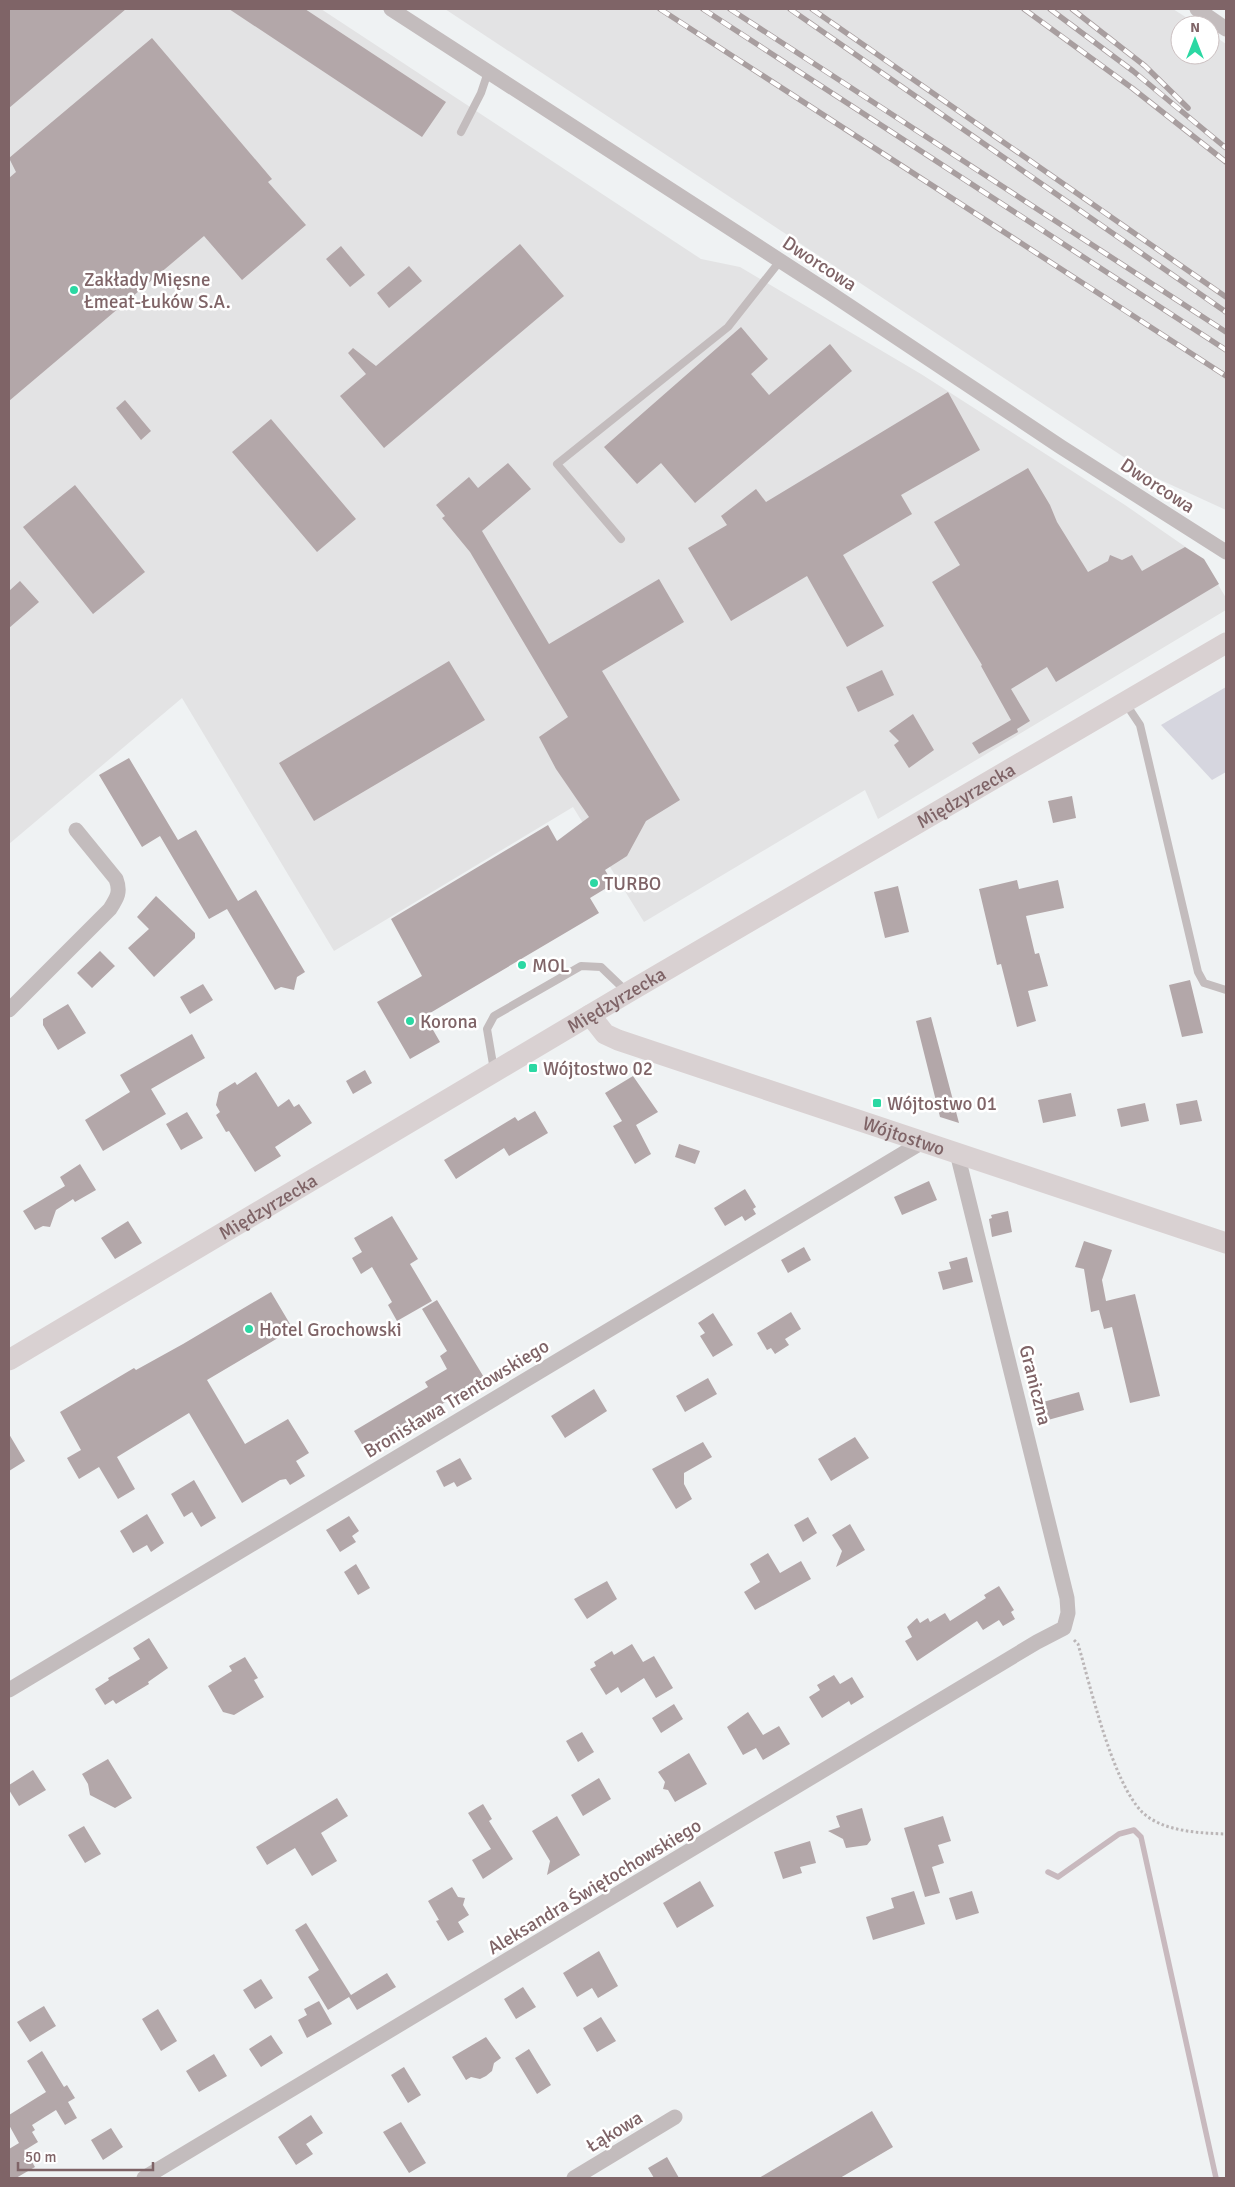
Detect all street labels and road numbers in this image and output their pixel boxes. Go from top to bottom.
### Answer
street label: Dworcowa [778,231,861,297]
street label: Dworcowa [1116,453,1199,519]
street label: Międzyrzecka [912,758,1020,834]
street label: Międzyrzecka [563,962,670,1039]
street label: Wójtostwo [859,1112,948,1161]
street label: Międzyrzecka [215,1169,322,1246]
street label: Bronisława Trentowskiego [360,1334,554,1464]
street label: Graniczna [1014,1343,1057,1428]
street label: Aleksandra Świętochowskiego [483,1813,706,1960]
street label: Łąkowa [582,2106,647,2158]

